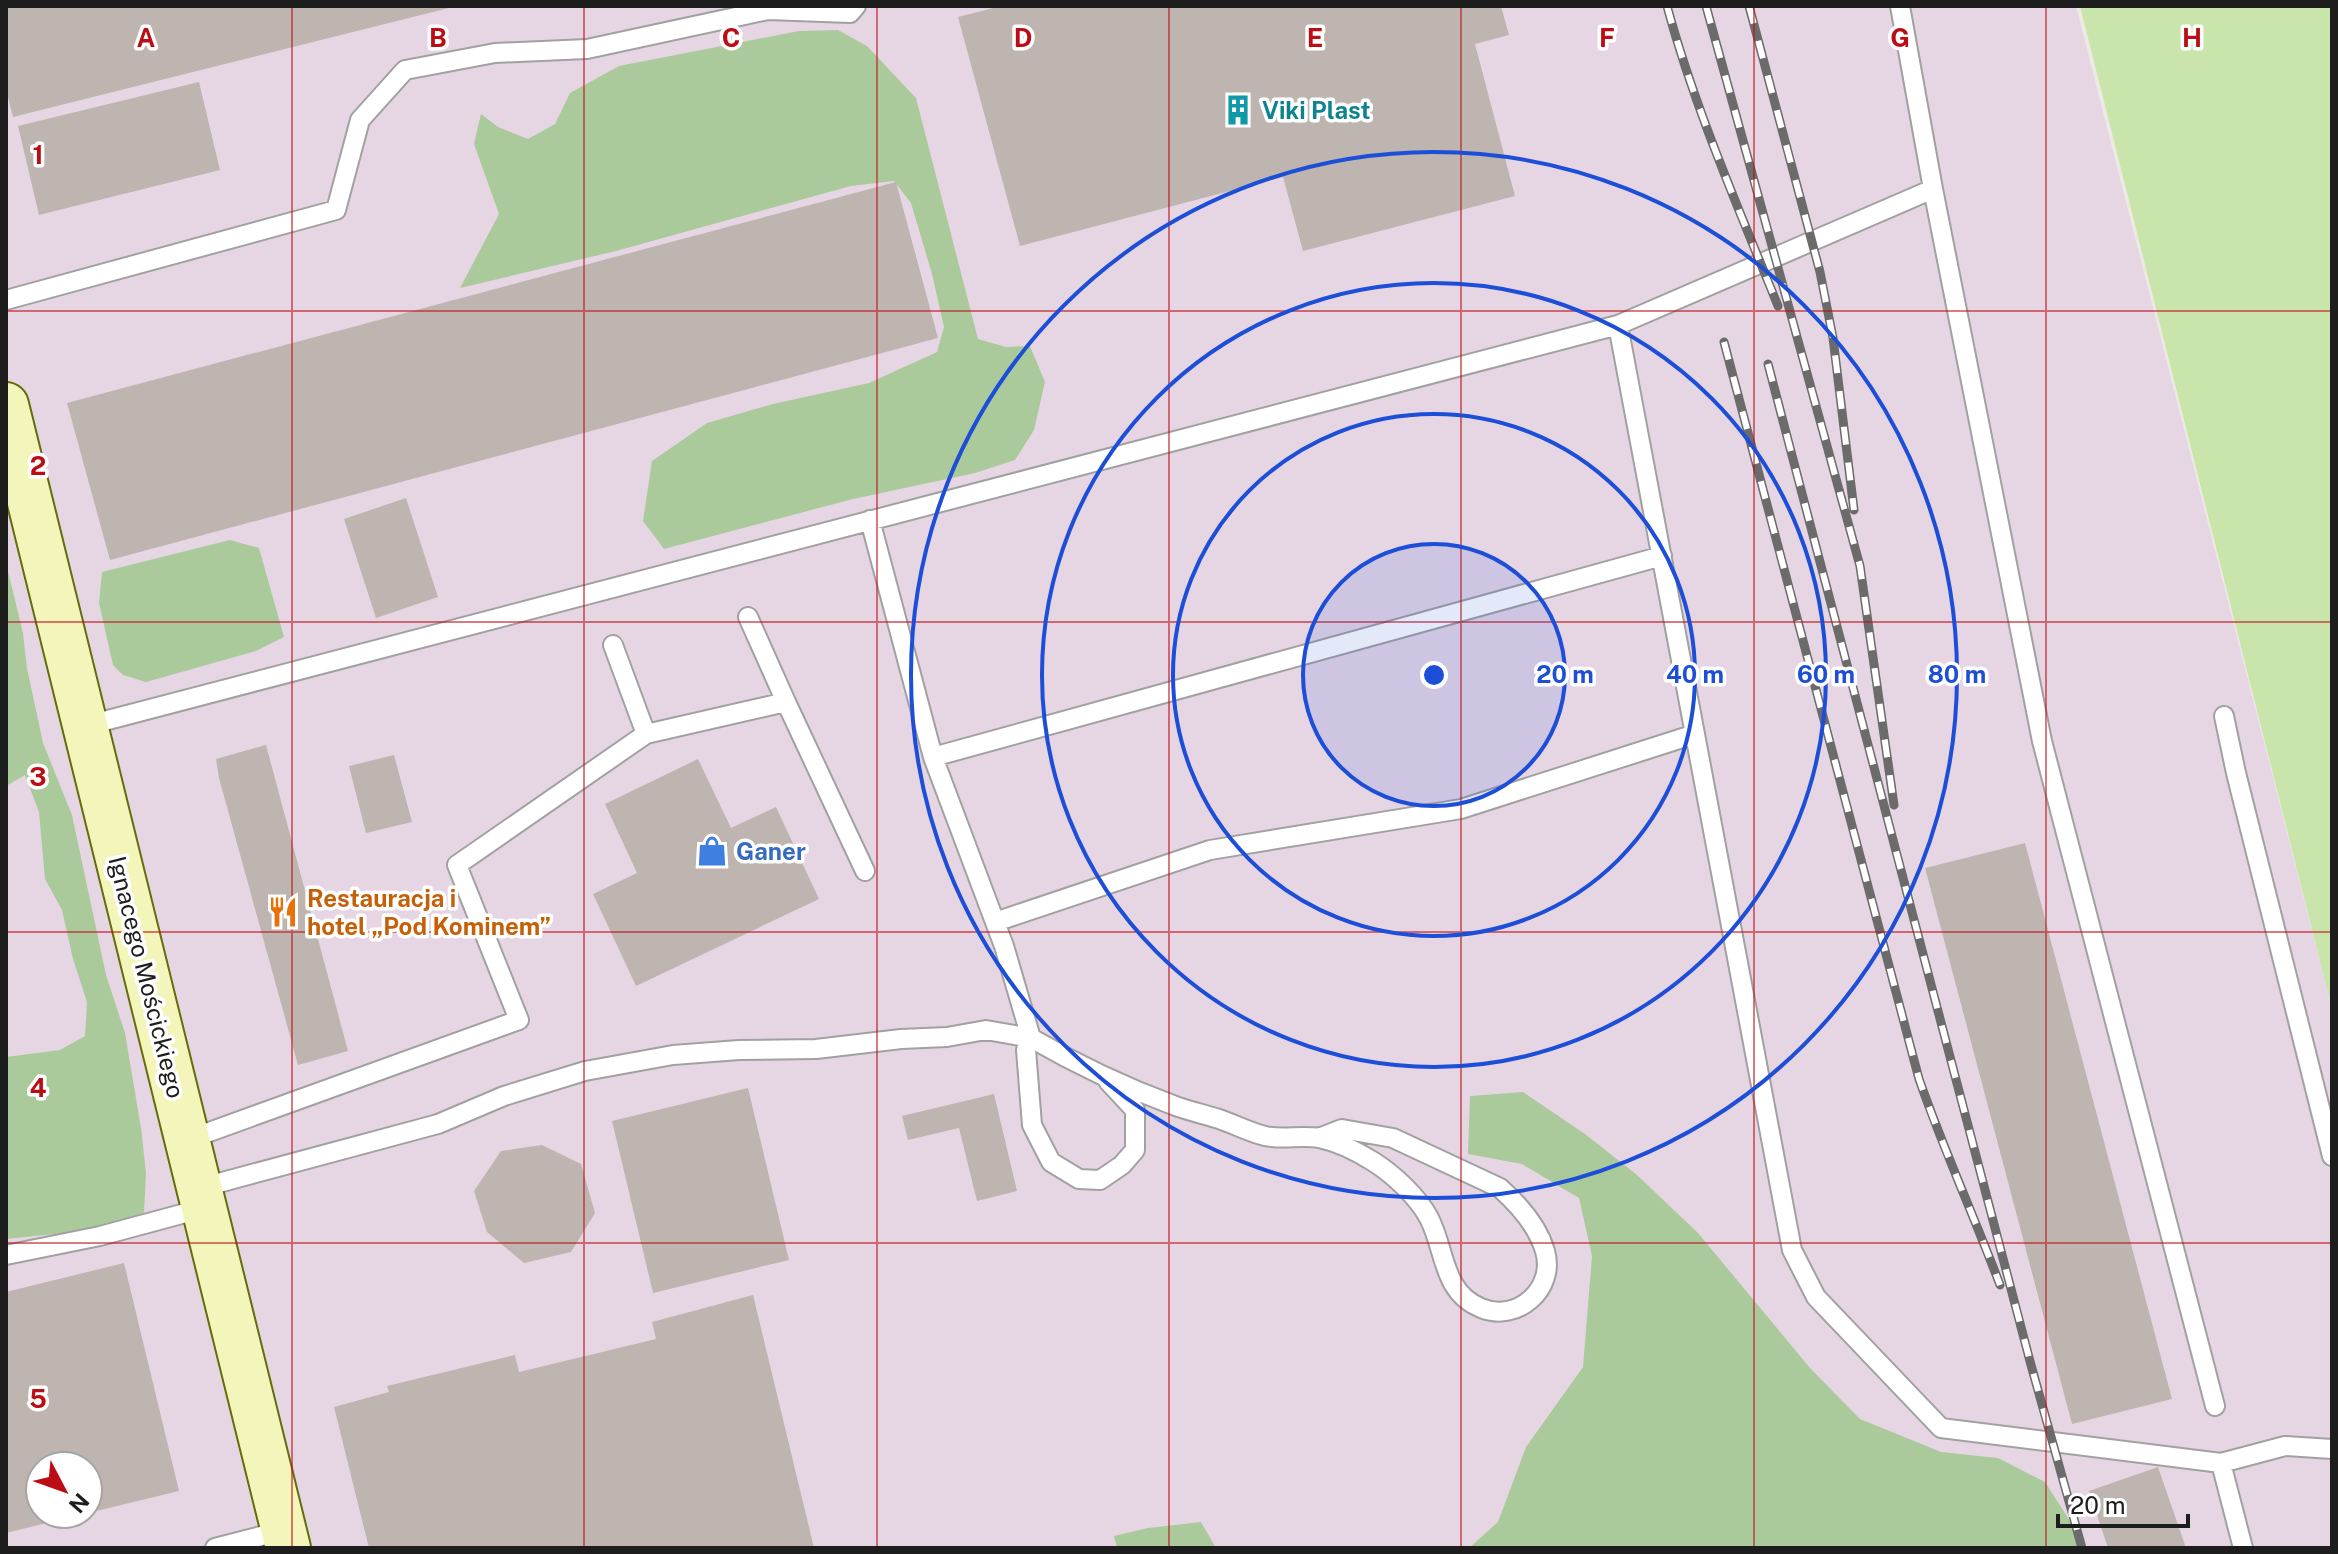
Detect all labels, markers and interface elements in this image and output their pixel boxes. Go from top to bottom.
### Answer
text: A [137,22,156,53]
text: B [429,22,447,53]
text: C [722,22,740,53]
text: D [1014,22,1032,53]
text: E [1307,22,1323,53]
text: F [1599,22,1615,53]
text: G [1890,22,1910,53]
text: H [2182,22,2202,53]
building icon: Viki Plast [1221,93,1255,127]
place label: Viki Plast [1262,96,1371,124]
text: 1 [32,139,44,170]
text: 2 [30,450,46,481]
text: 20 m [1536,660,1594,688]
text: 40 m [1666,660,1724,688]
text: 60 m [1797,660,1855,688]
text: 80 m [1928,660,1986,688]
centre of rings [1420,661,1448,689]
text: 3 [29,761,47,792]
shop icon: Ganer [695,834,729,868]
place label: Ganer [736,837,806,865]
street label: Ignacego Mościckiego [103,853,191,1101]
place label: Restauracja i hotel „Pod Kominem” [307,884,551,940]
restaurant icon: Restauracja i hotel „Pod Kominem” [266,895,300,929]
text: 4 [29,1072,47,1103]
text: 5 [29,1383,47,1414]
north arrow [24,1450,104,1530]
scale bar [2058,1478,2188,1528]
text: N [64,1488,95,1518]
text: 20 m [2070,1491,2126,1519]

